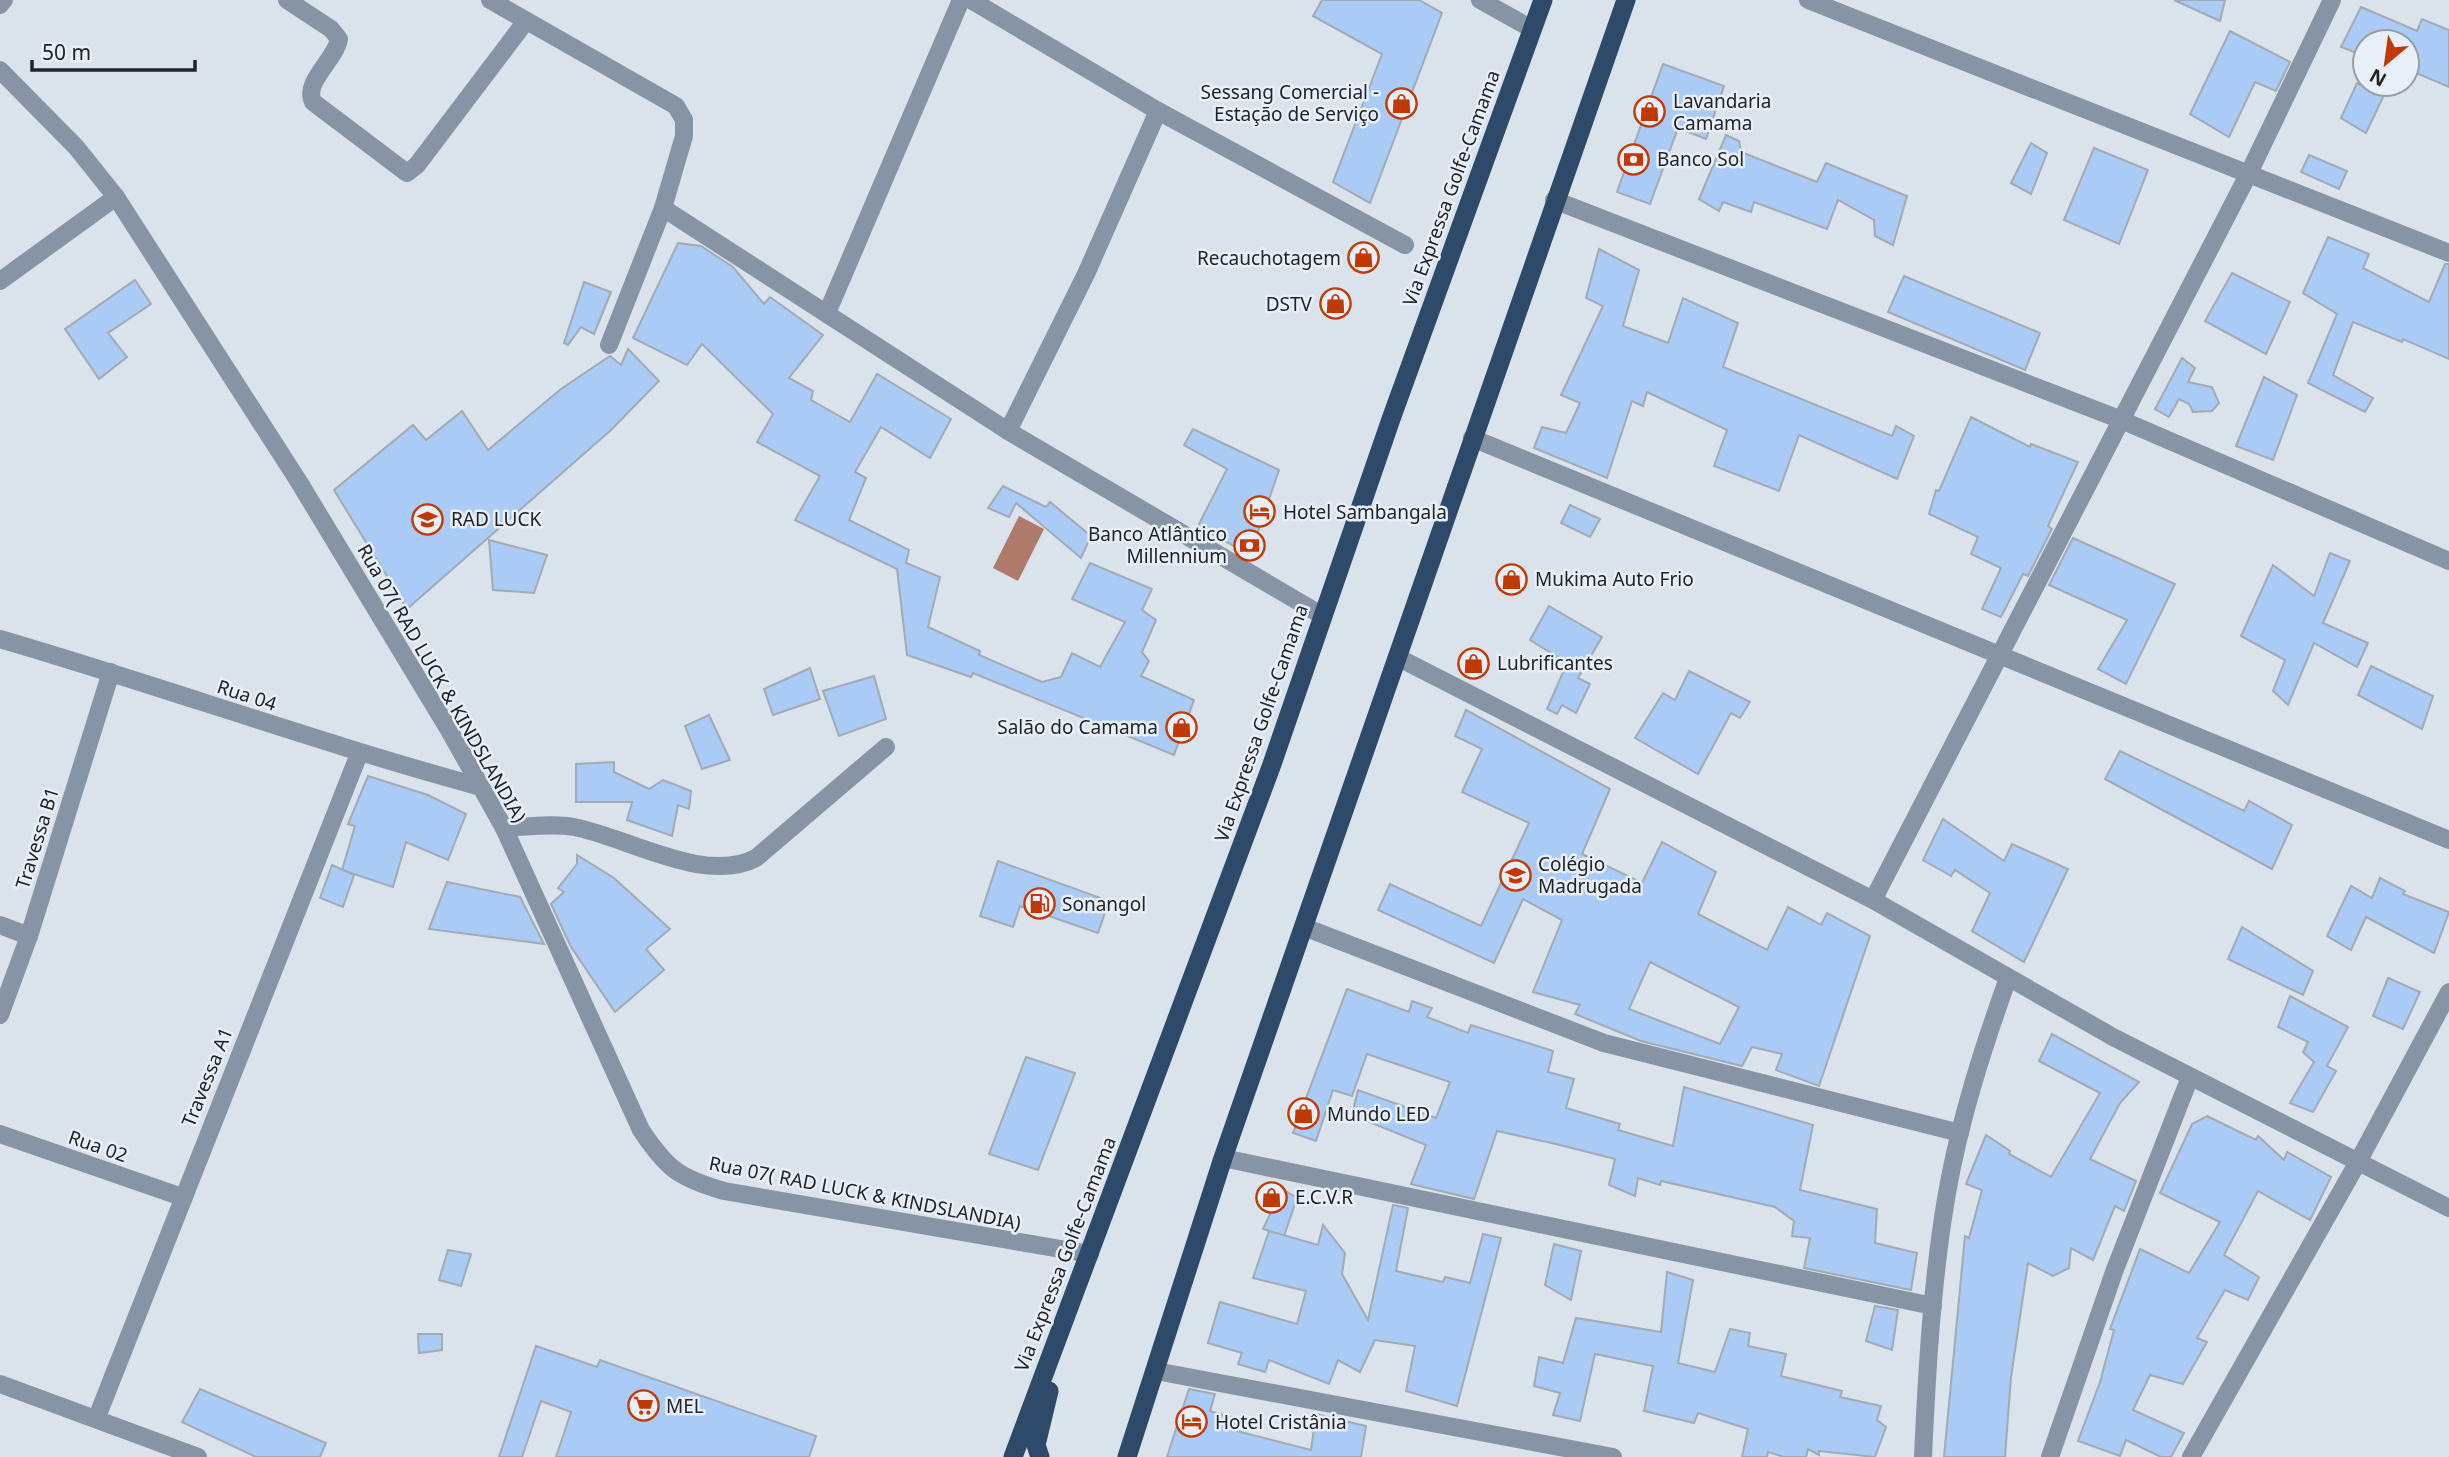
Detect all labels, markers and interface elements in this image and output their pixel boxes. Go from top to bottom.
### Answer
scale bar [32,28,194,72]
north arrow [2351,28,2421,98]
text: 50 m [42,38,91,66]
text: N [2365,63,2391,93]
street label: Via Expressa Golfe-Camama [1396,66,1506,310]
place label: Sessang Comercial - Estação de Serviço [1201,79,1379,127]
shop icon: Sessang Comercial - Estação de Serviço [1385,86,1419,120]
place label: Lavandaria Camama [1673,88,1771,136]
shop icon: Lavandaria Camama [1633,95,1667,129]
bank icon: Banco Sol [1617,142,1651,176]
place label: Banco Sol [1657,146,1744,172]
shop icon: Recauchotagem [1347,241,1381,275]
place label: Recauchotagem [1197,245,1341,271]
shop icon: DSTV [1318,287,1352,321]
place label: DSTV [1266,291,1313,317]
hotel icon: Hotel Sambangala [1243,495,1277,529]
place label: Hotel Sambangala [1283,499,1447,525]
school or university icon: RAD LUCK [411,502,445,536]
place label: RAD LUCK [451,506,541,532]
place label: Banco Atlântico Millennium [1088,521,1227,569]
bank icon: Banco Atlântico Millennium [1233,528,1267,562]
street label: Rua 07( RAD LUCK & KINDSLANDIA) [351,539,533,827]
shop icon: Mukima Auto Frio [1495,562,1529,596]
place label: Mukima Auto Frio [1535,566,1694,592]
street label: Via Expressa Golfe-Camama [1208,601,1314,845]
shop icon: Lubrificantes [1457,646,1491,680]
place label: Lubrificantes [1497,650,1613,676]
street label: Rua 04 [214,673,280,717]
shop icon: Salão do Camama [1164,710,1198,744]
place label: Salão do Camama [997,714,1158,740]
street label: Travessa B1 [9,784,65,892]
place label: Colégio Madrugada [1538,851,1642,899]
school or university icon: Colégio Madrugada [1498,858,1532,892]
fuel station icon: Sonangol [1022,887,1056,921]
place label: Sonangol [1062,891,1146,917]
street label: Travessa A1 [175,1023,239,1131]
shop icon: Mundo LED [1287,1097,1321,1131]
place label: Mundo LED [1327,1101,1430,1127]
street label: Rua 02 [65,1124,131,1168]
street label: Via Expressa Golfe-Camama [1008,1133,1122,1375]
street label: Rua 07( RAD LUCK & KINDSLANDIA) [707,1150,1023,1236]
shop icon: E.C.V.R [1255,1180,1289,1214]
place label: E.C.V.R [1295,1184,1353,1210]
supermarket icon: MEL [626,1389,660,1423]
place label: MEL [666,1393,704,1419]
hotel icon: Hotel Cristânia [1175,1405,1209,1439]
place label: Hotel Cristânia [1215,1409,1347,1435]

